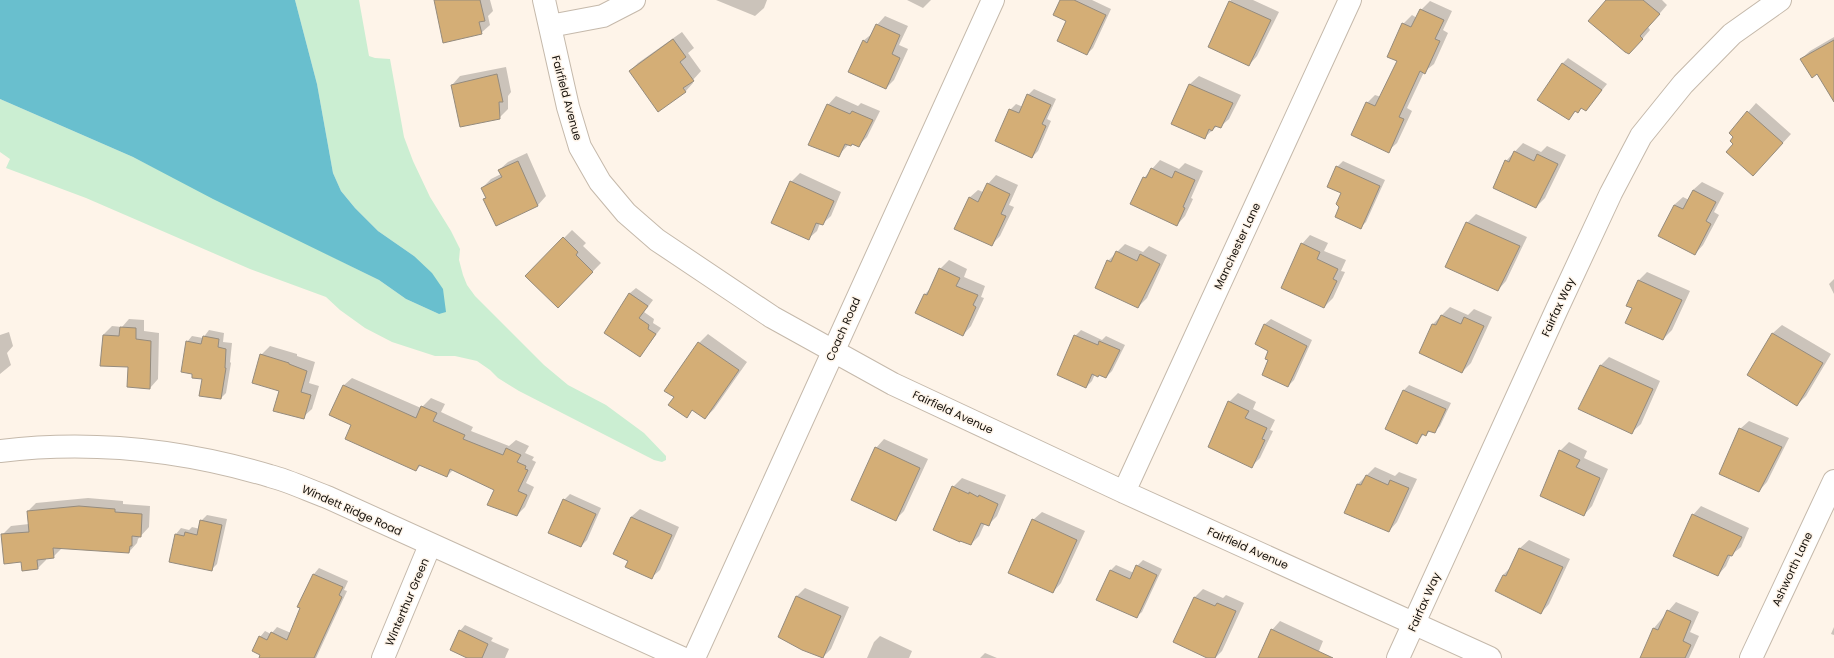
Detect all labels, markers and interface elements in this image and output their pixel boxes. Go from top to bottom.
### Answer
street label: Fairfield Avenue [548,54,586,142]
street label: Manchester Lane [1210,200,1264,292]
street label: Fairfax Way [1537,274,1579,339]
street label: Coach Road [822,295,864,363]
street label: Fairfield Avenue [910,386,996,438]
street label: Windett Ridge Road [299,481,405,539]
street label: Fairfield Avenue [1205,523,1291,573]
street label: Ashworth Lane [1768,529,1816,609]
street label: Winterthur Green [381,556,433,648]
street label: Fairfax Way [1404,569,1445,634]

